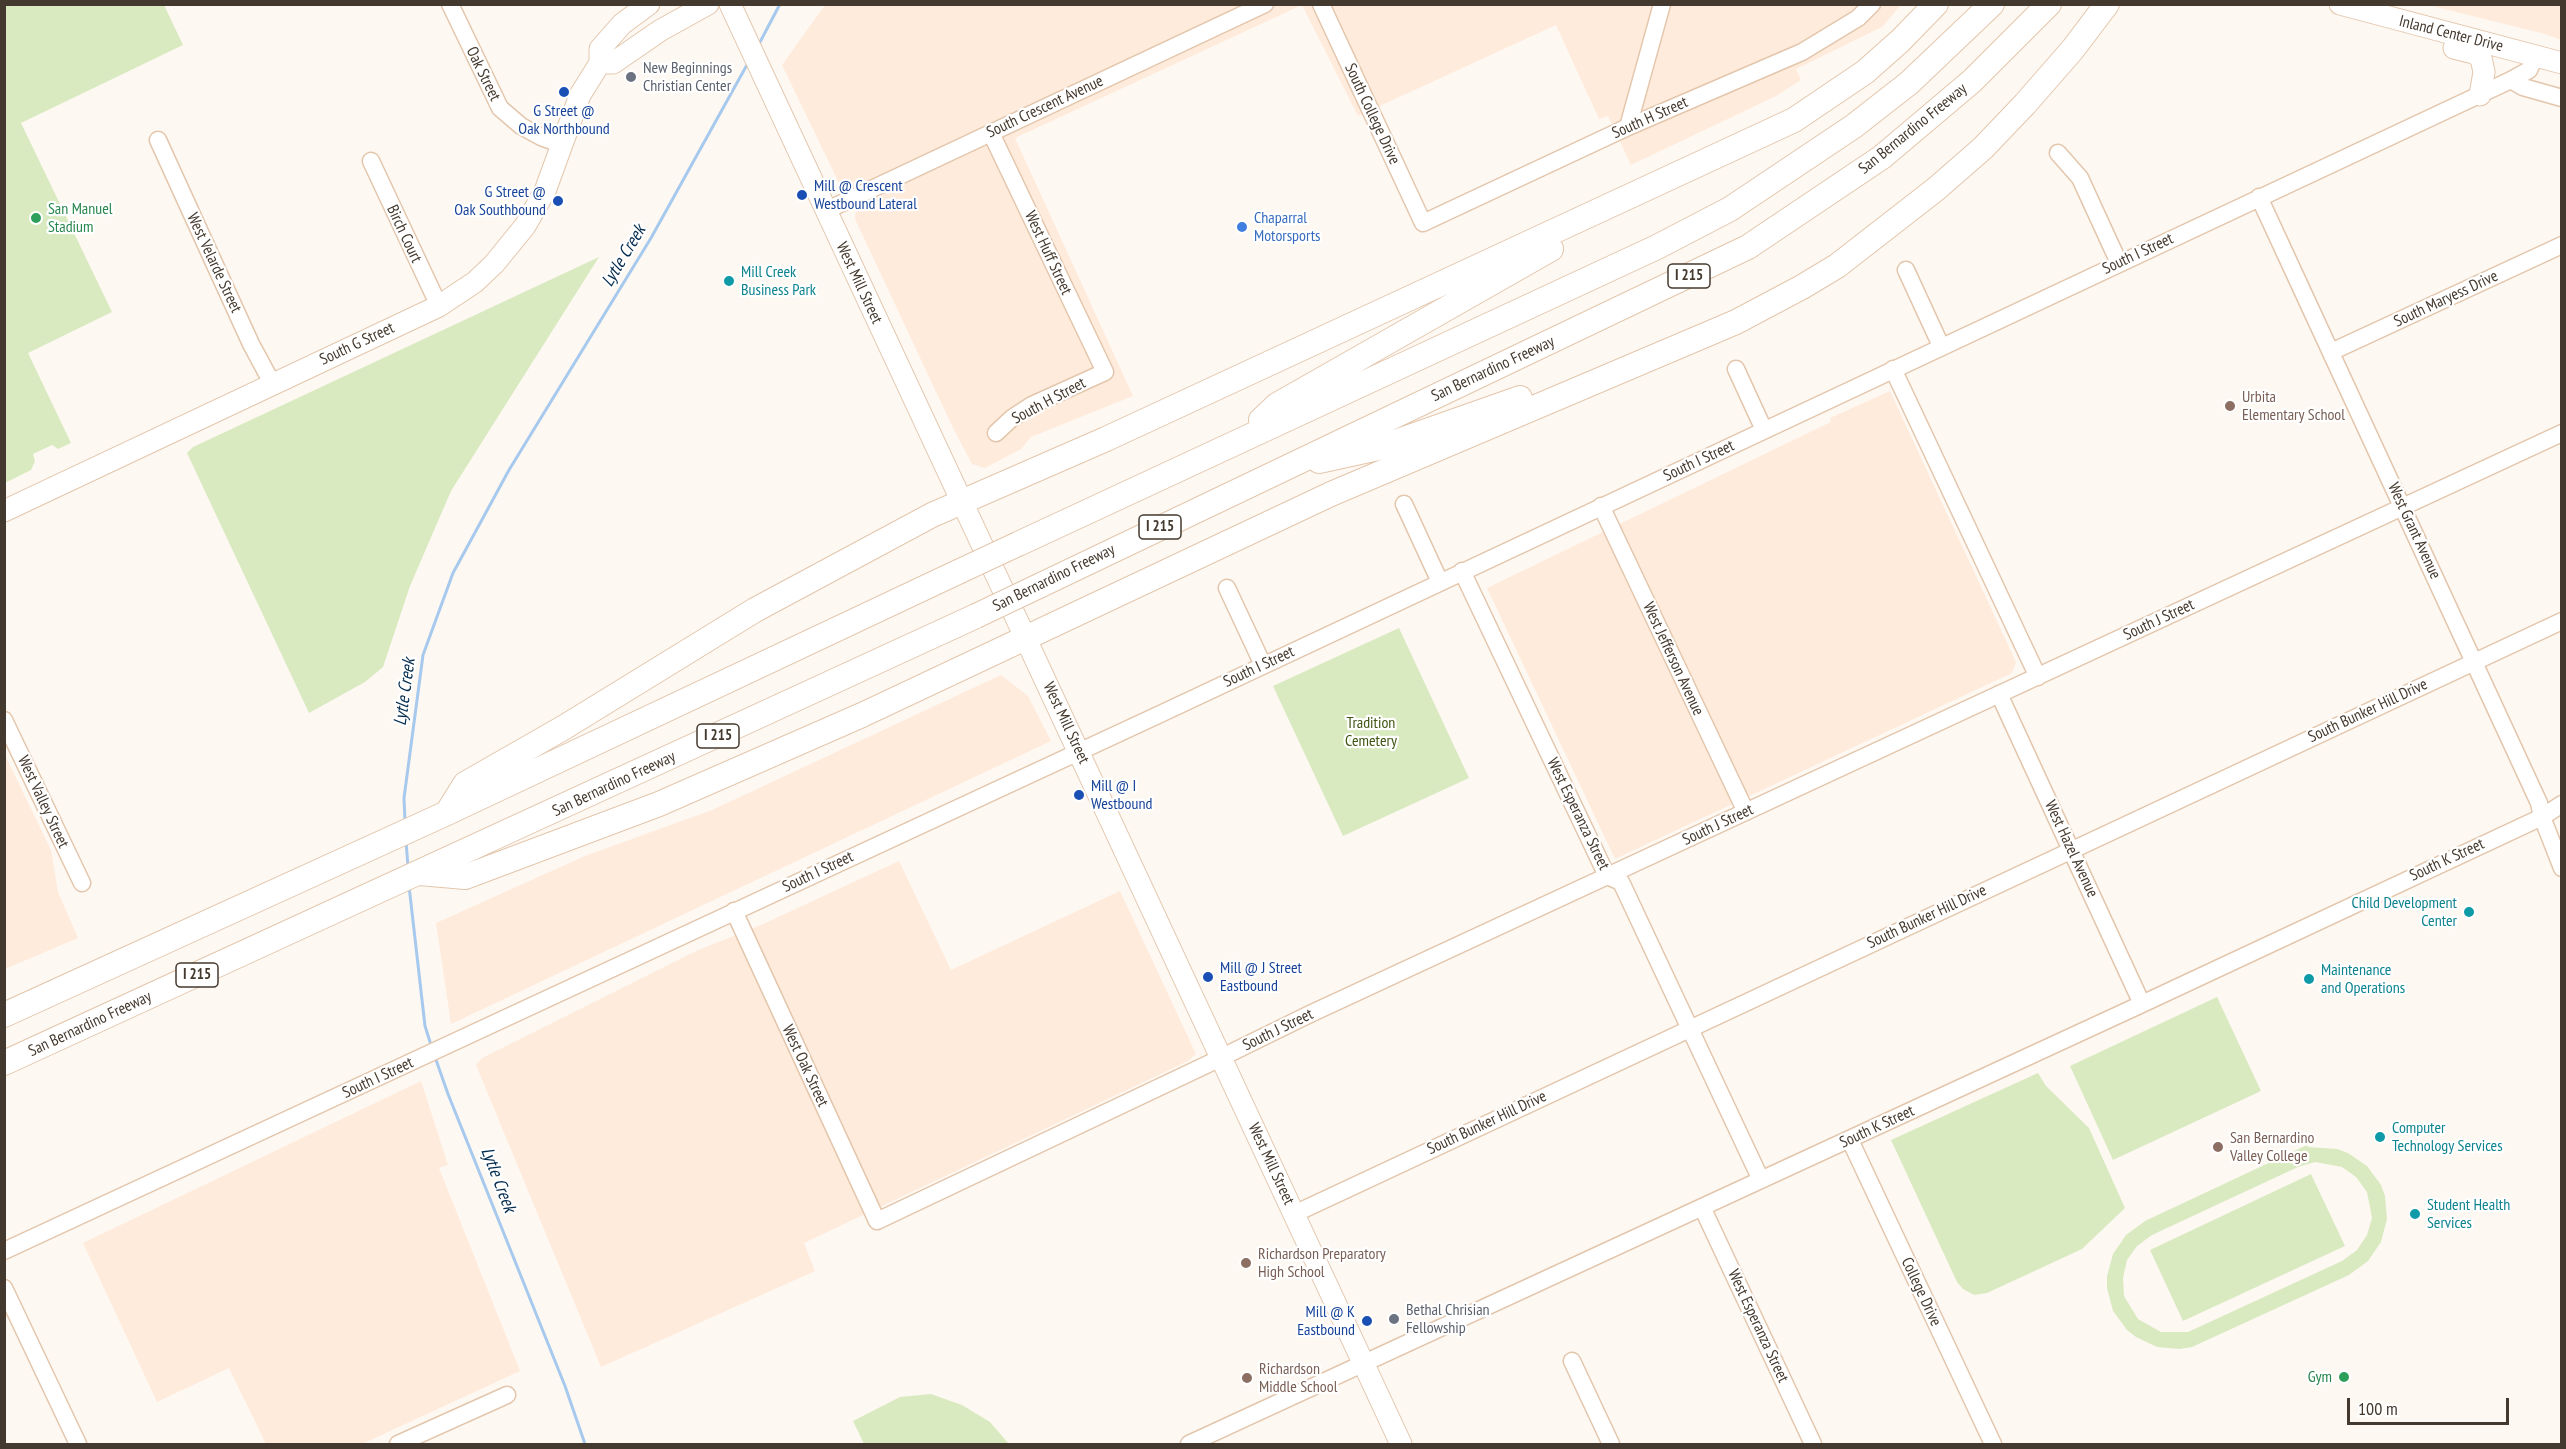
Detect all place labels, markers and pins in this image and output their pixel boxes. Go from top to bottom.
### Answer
place label: New Beginnings Christian Center [643,58,732,96]
marker: New Beginnings Christian Center [624,70,638,84]
marker: G Street @ Oak Northbound [557,85,571,99]
place label: G Street @ Oak Northbound [518,101,610,139]
place label: Mill @ Crescent Westbound Lateral [814,176,917,214]
place label: G Street @ Oak Southbound [454,182,546,220]
marker: Mill @ Crescent Westbound Lateral [795,188,809,202]
marker: G Street @ Oak Southbound [551,194,565,208]
place label: San Manuel Stadium [48,199,113,237]
place label: Chaparral Motorsports [1254,208,1321,246]
marker: San Manuel Stadium [29,211,43,225]
marker: Chaparral Motorsports [1235,220,1249,234]
place label: Mill Creek Business Park [741,262,816,300]
marker: Mill Creek Business Park [722,274,736,288]
place label: Urbita Elementary School [2242,387,2345,425]
marker: Urbita Elementary School [2223,399,2237,413]
place label: Mill @ I Westbound [1091,776,1152,814]
marker: Mill @ I Westbound [1072,788,1086,802]
place label: Child Development Center [2352,893,2457,931]
marker: Child Development Center [2462,905,2476,919]
place label: Mill @ J Street Eastbound [1220,958,1302,996]
place label: Maintenance and Operations [2321,960,2405,998]
marker: Mill @ J Street Eastbound [1201,970,1215,984]
marker: Maintenance and Operations [2302,972,2316,986]
place label: Computer Technology Services [2392,1118,2503,1156]
place label: San Bernardino Valley College [2230,1128,2314,1166]
marker: Computer Technology Services [2373,1130,2387,1144]
marker: San Bernardino Valley College [2211,1140,2225,1154]
place label: Student Health Services [2427,1195,2510,1233]
marker: Student Health Services [2408,1207,2422,1221]
place label: Richardson Preparatory High School [1258,1244,1386,1282]
marker: Richardson Preparatory High School [1239,1256,1253,1270]
place label: Bethal Chrisian Fellowship [1406,1300,1490,1338]
place label: Mill @ K Eastbound [1297,1302,1355,1340]
marker: Bethal Chrisian Fellowship [1387,1312,1401,1326]
marker: Mill @ K Eastbound [1360,1314,1374,1328]
place label: Richardson Middle School [1259,1359,1337,1397]
place label: Gym [2308,1367,2332,1387]
marker: Gym [2337,1370,2351,1384]
marker: Richardson Middle School [1240,1371,1254,1385]

